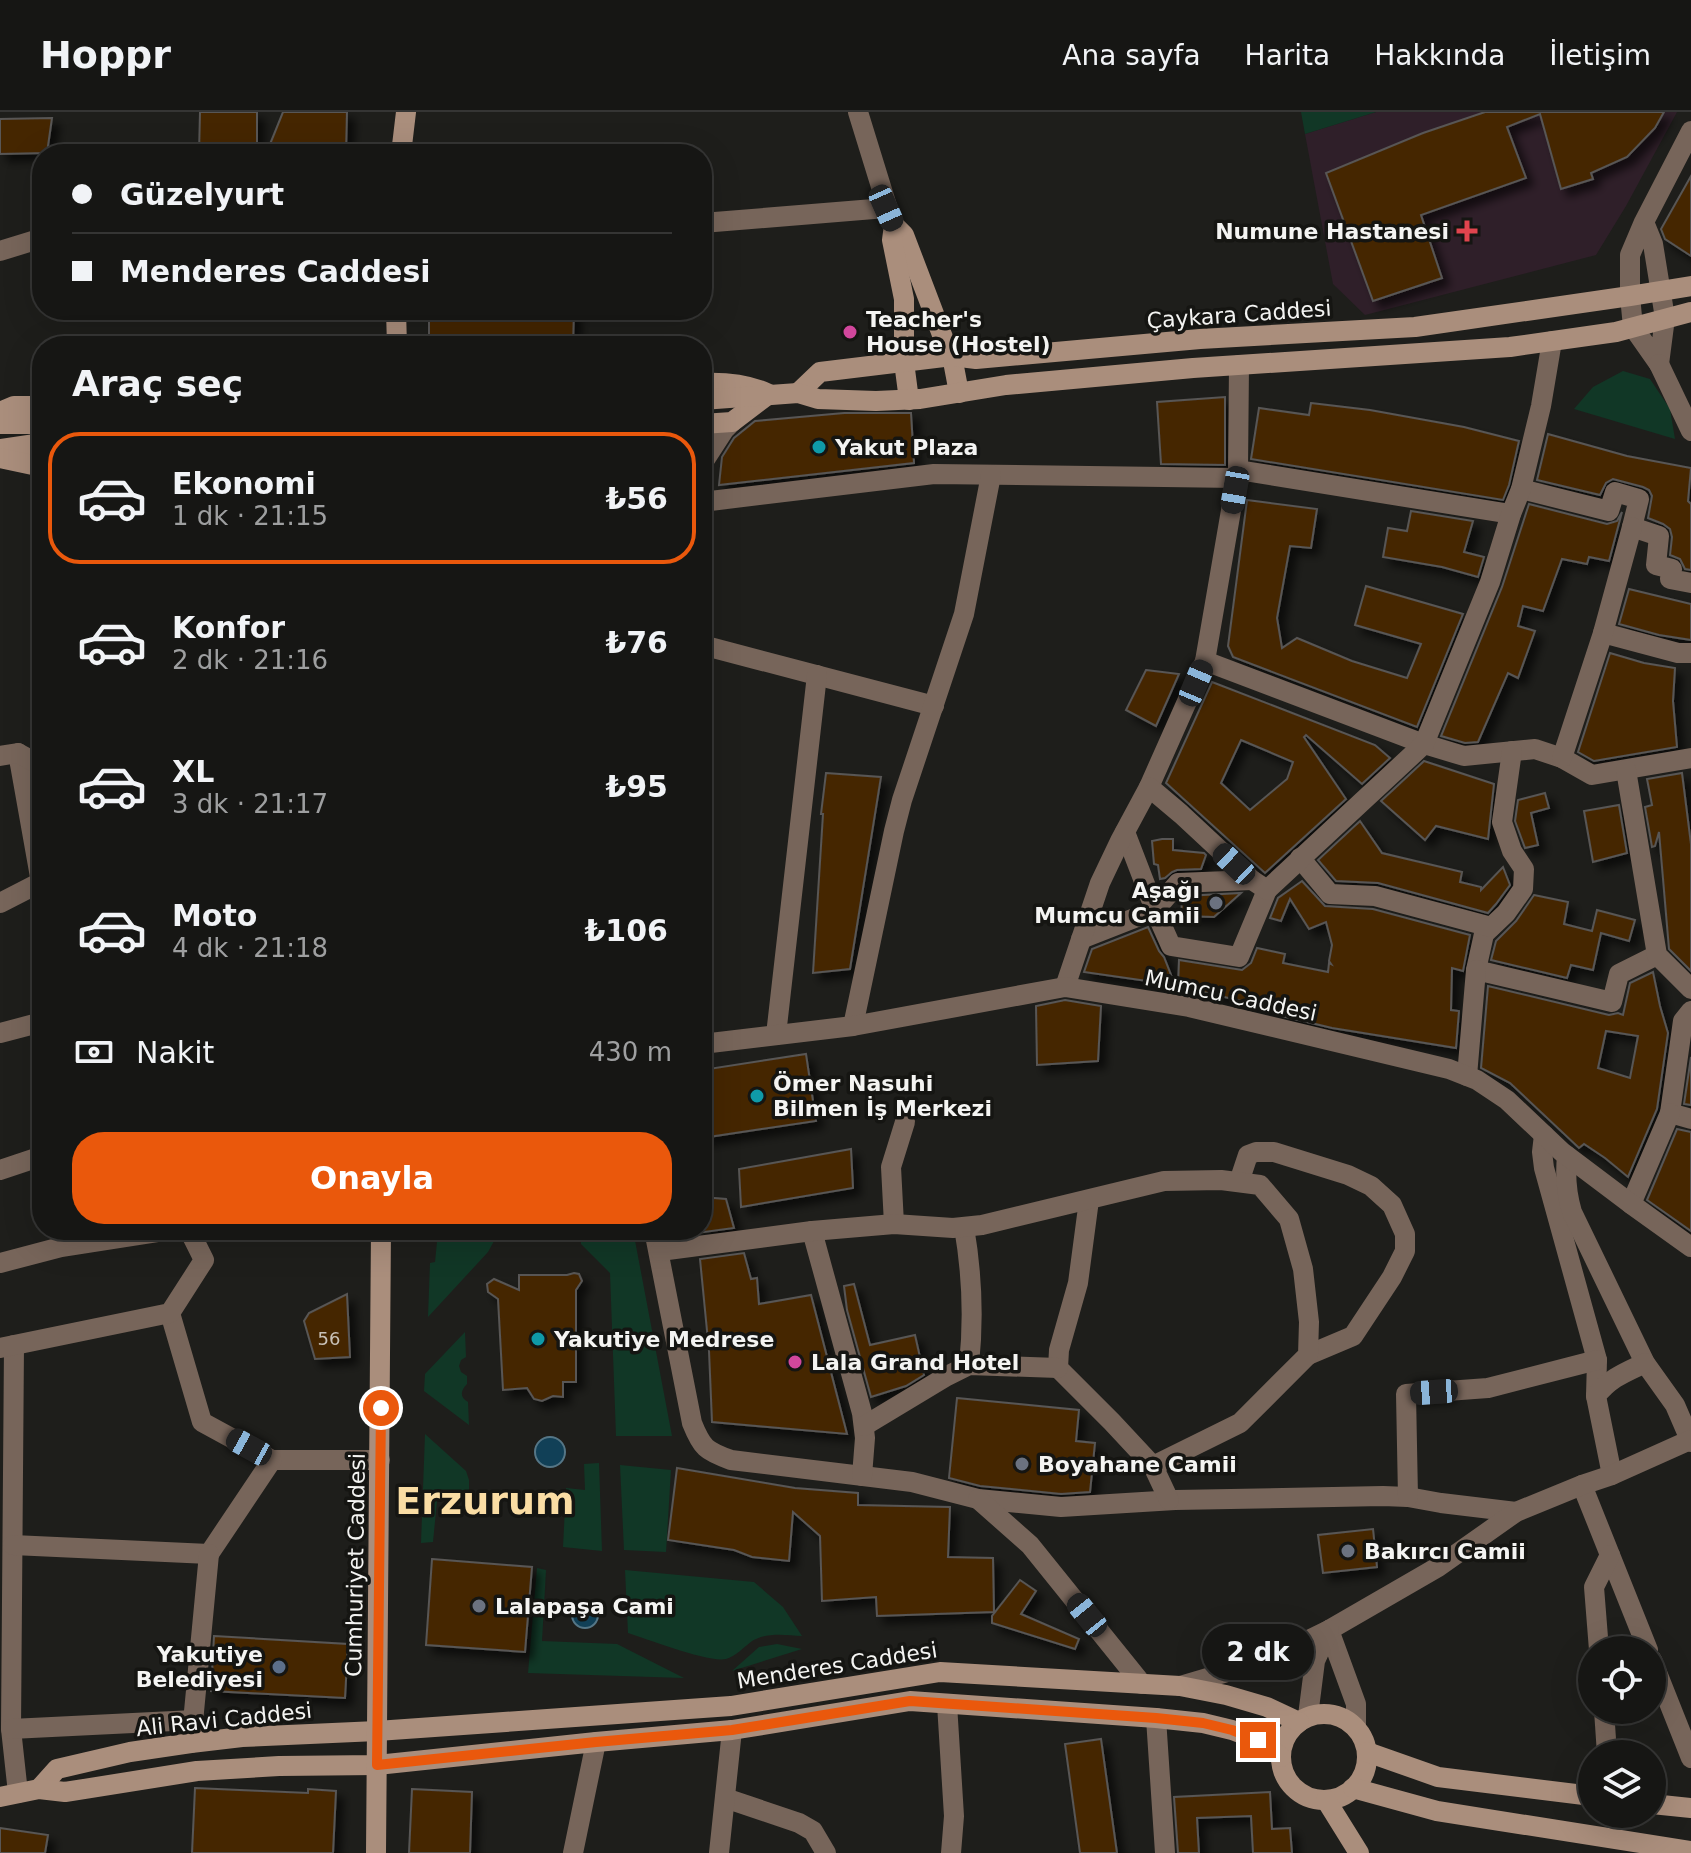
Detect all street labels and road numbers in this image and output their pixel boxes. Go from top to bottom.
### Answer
street label: Çaykara Caddesi [1146,296,1332,333]
street label: Mumcu Caddesi [1143,965,1319,1026]
street label: Cumhuriyet Caddesi [341,1453,370,1677]
street label: Menderes Caddesi [735,1637,939,1694]
street label: Ali Ravi Caddesi [135,1698,313,1741]

